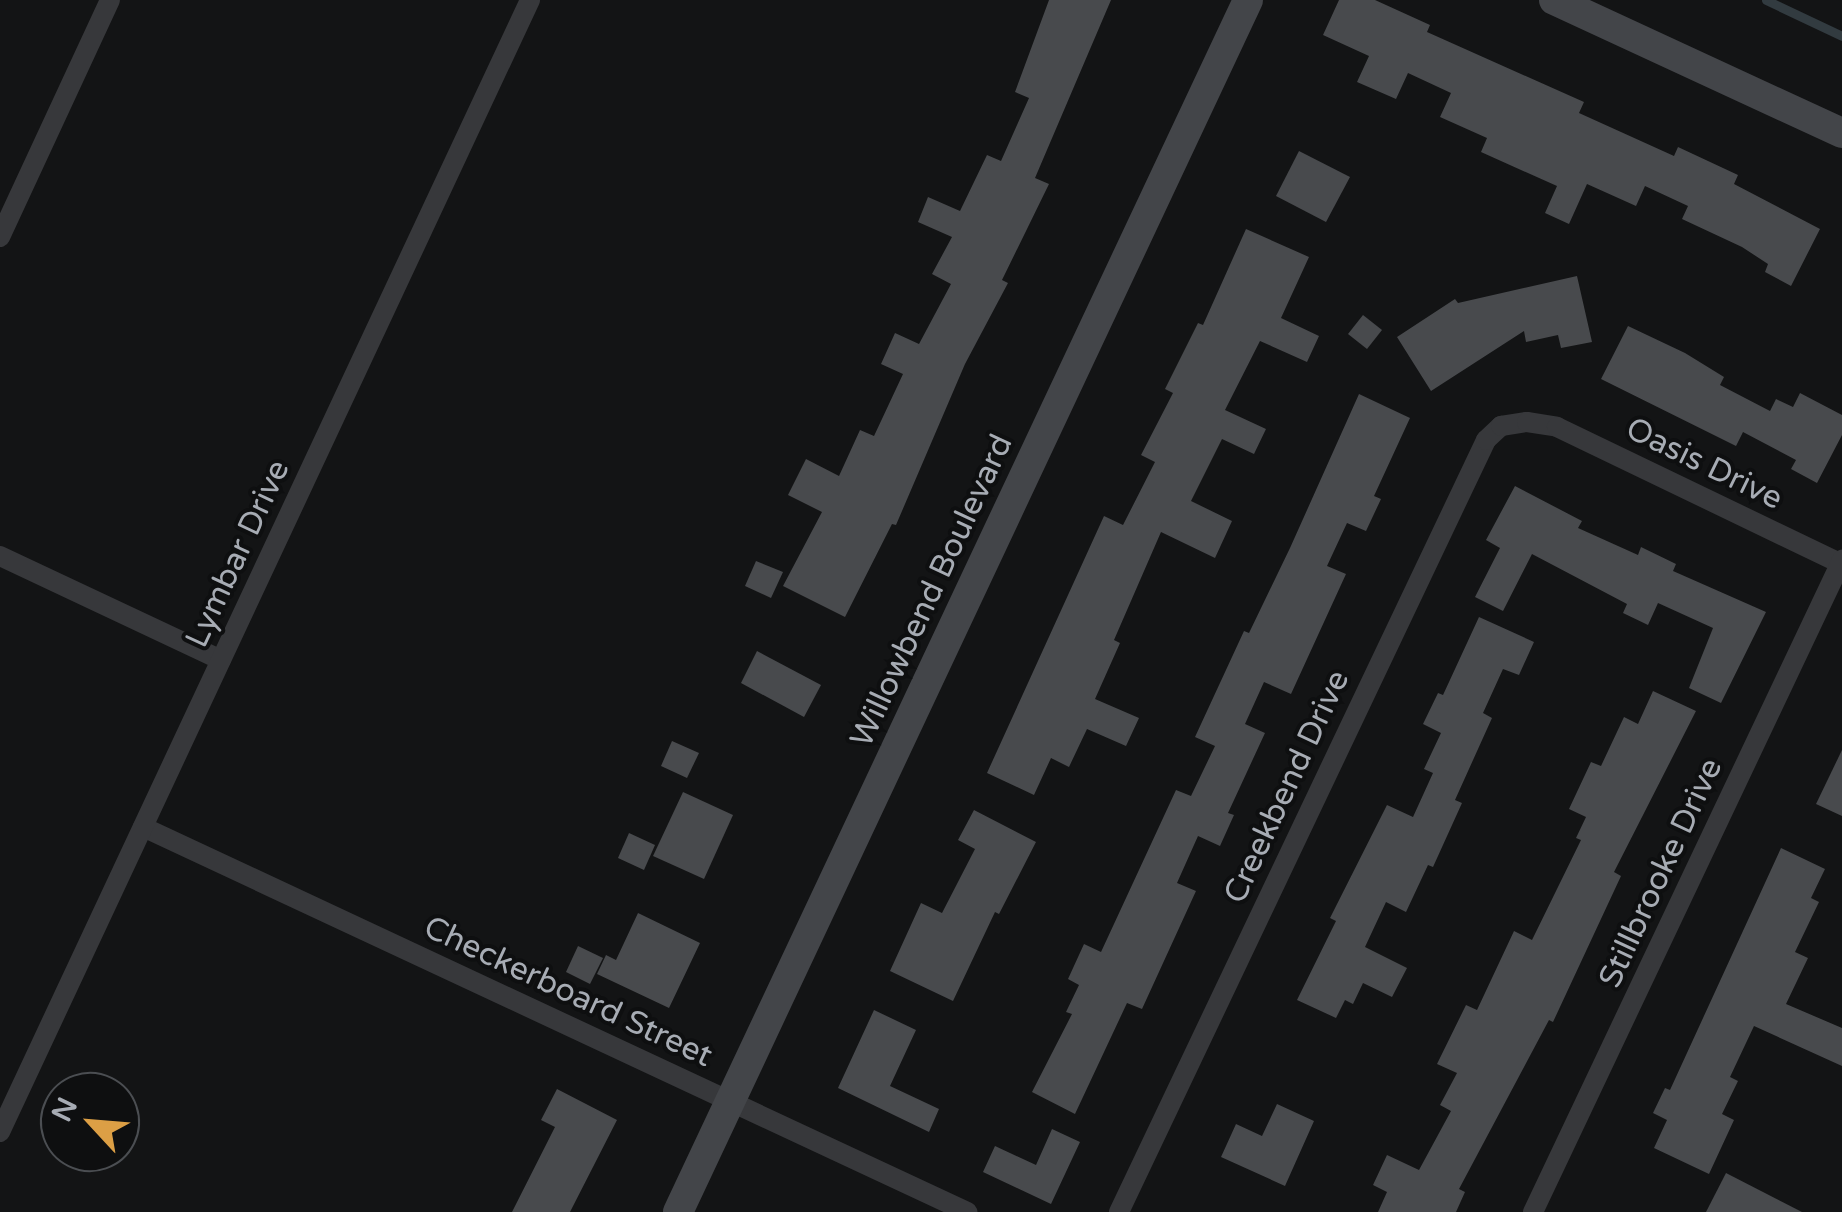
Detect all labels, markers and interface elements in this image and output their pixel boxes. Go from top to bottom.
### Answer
street label: Oasis Drive [1619,410,1789,518]
street label: Willowbend Boulevard [843,429,1021,753]
street label: Lymbar Drive [178,454,298,654]
street label: Creekbend Drive [1216,664,1358,910]
street label: Stillbrooke Drive [1591,752,1731,994]
street label: Checkerboard Street [418,908,718,1076]
north arrow [40,1072,140,1172]
text: N [45,1092,85,1127]

